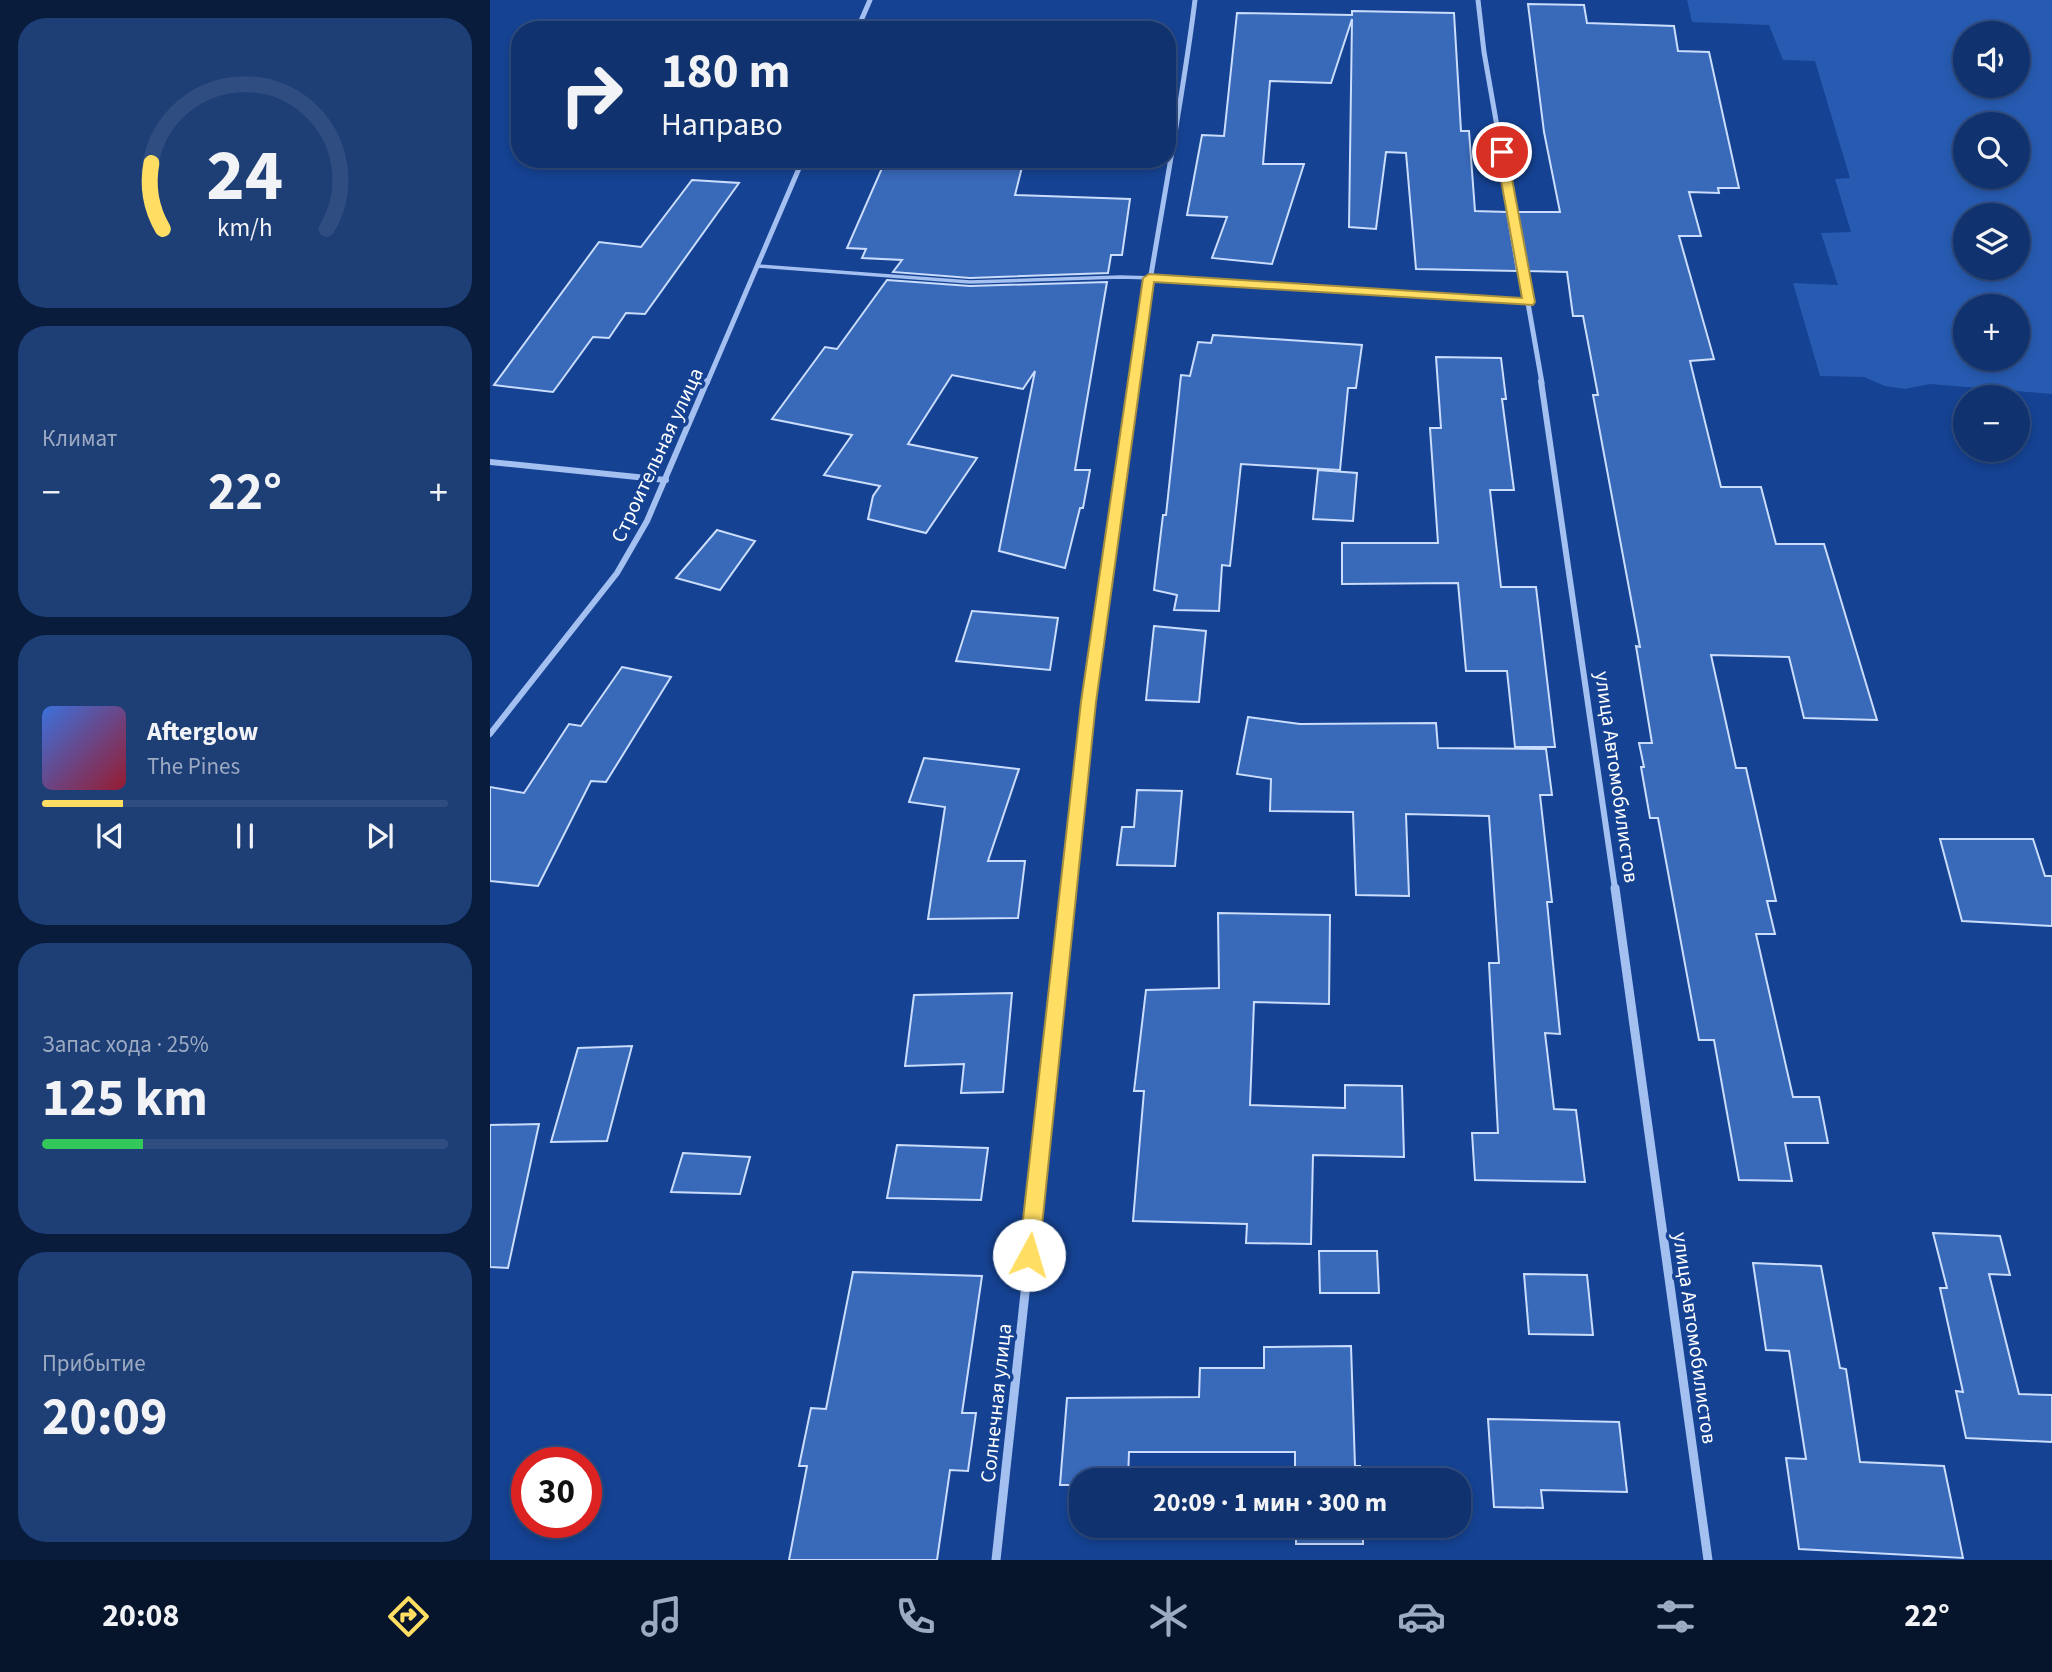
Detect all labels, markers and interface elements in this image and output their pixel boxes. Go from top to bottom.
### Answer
map controls [1953,21,2030,462]
button: sound [1953,21,2030,98]
text: 180 m [661,37,790,107]
icon: right [546,49,637,140]
text: Направо [661,102,783,148]
button: search [1953,112,2030,189]
pin [1472,122,1532,182]
text: 24 [207,125,283,229]
icon: arrive [1483,133,1521,171]
button: layers [1953,203,2030,280]
text: km/h [217,210,273,246]
button: + [1953,294,2030,371]
street label: Строительная улица [603,363,711,547]
button: − [1953,385,2030,462]
text: Климат [42,422,117,455]
text: 22° [208,456,282,530]
text: − [42,466,61,520]
text: + [429,466,448,520]
street label: улица Автомобилистов [1587,669,1647,885]
text: Afterglow [147,713,258,750]
text: The Pines [147,750,240,783]
icon: previous [91,817,129,855]
icon: pause [226,817,264,855]
icon: next [361,817,399,855]
text: Запас хода · 25% [42,1028,209,1061]
text: 125 km [42,1062,208,1136]
position arrow [992,1218,1066,1292]
street label: улица Автомобилистов [1665,1230,1725,1446]
street label: Солнечная улица [973,1322,1019,1484]
text: Прибытие [42,1347,146,1380]
text: 20:09 [42,1381,167,1455]
speed limit sign: 30 [511,1447,602,1538]
text: 20:09 · 1 мин · 300 m [1153,1484,1387,1521]
icon: directions [384,1592,433,1641]
icon: music [637,1592,686,1641]
icon: phone [891,1592,940,1641]
icon: climate [1144,1592,1193,1641]
icon: car [1397,1592,1446,1641]
icon: filters [1651,1592,1700,1641]
text: 20:08 [102,1593,179,1639]
text: 22° [1904,1593,1950,1639]

